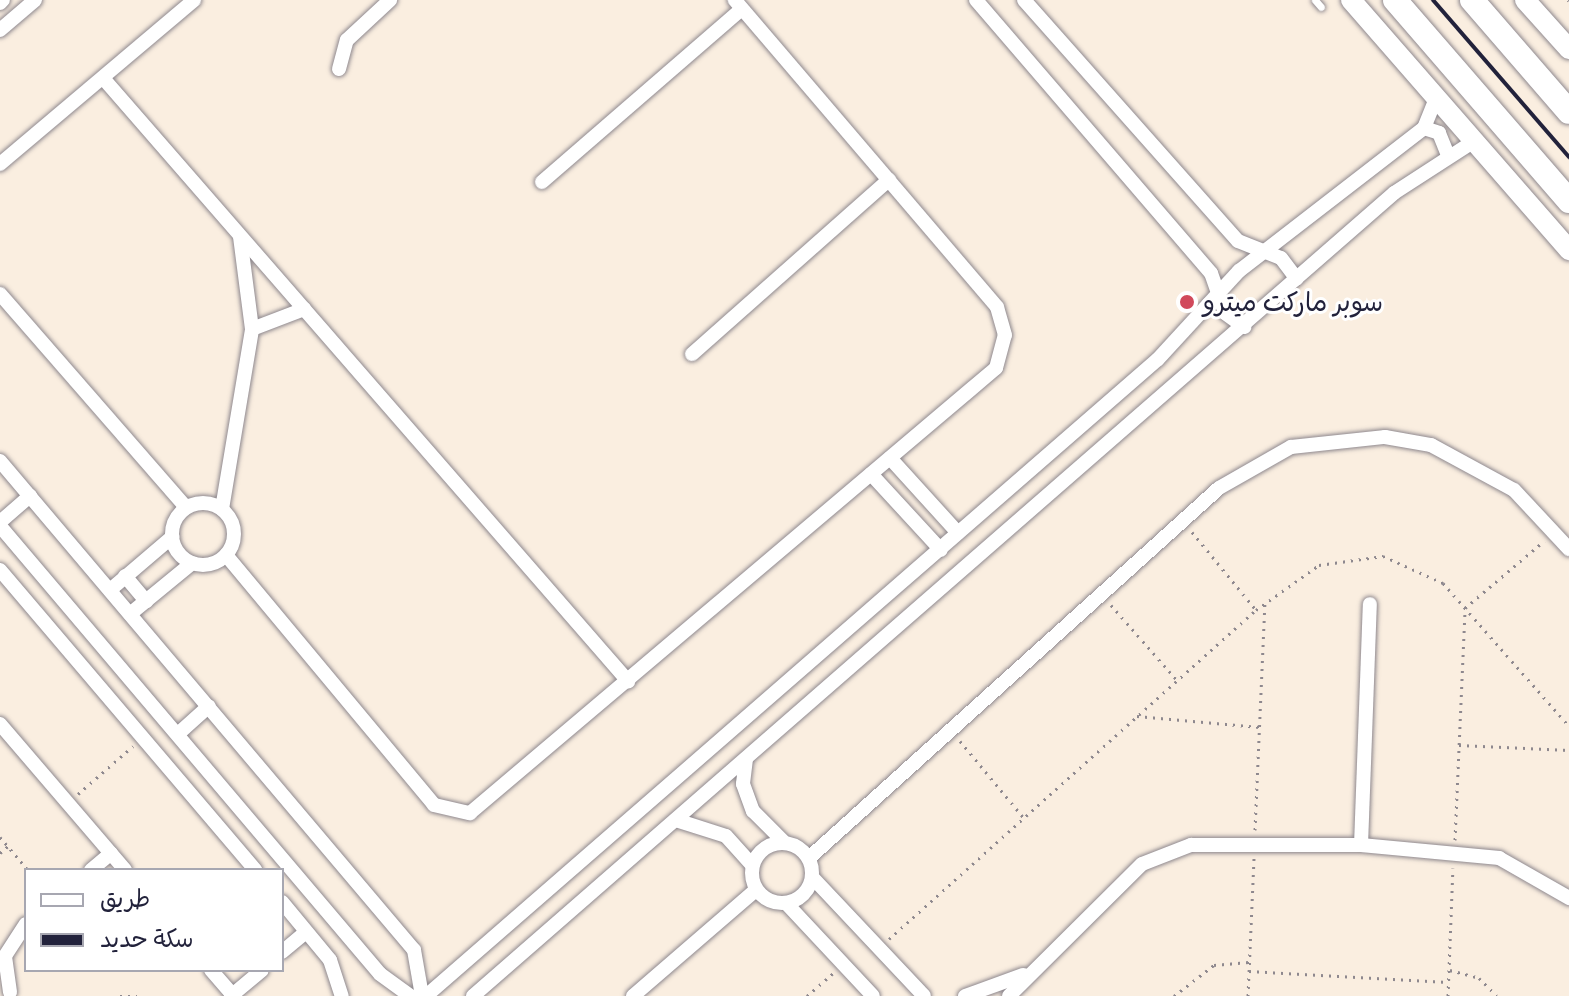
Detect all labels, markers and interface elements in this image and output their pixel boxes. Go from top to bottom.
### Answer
place label: سوبر ماركت ميترو [1203,286,1383,318]
marker: سوبر ماركت ميترو [1178,293,1196,311]
legend [24,868,284,972]
text: طريق [100,883,150,913]
text: سكة حديد [100,923,194,953]

